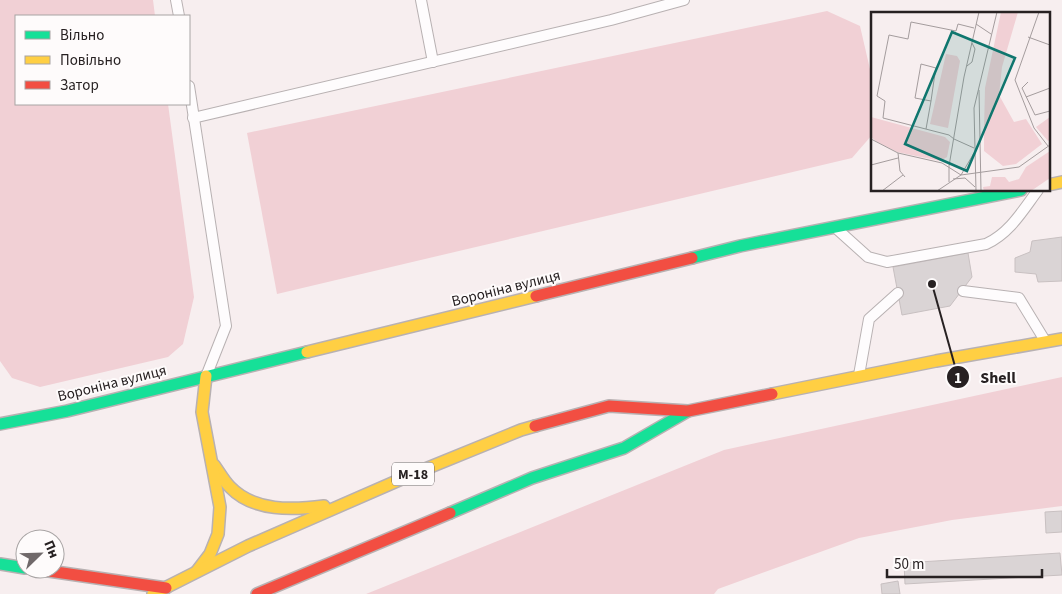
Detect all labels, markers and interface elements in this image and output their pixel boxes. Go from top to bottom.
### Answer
inset map [871,12,1050,191]
legend [15,15,190,105]
text: Вільно [60,25,104,46]
text: Повільно [60,50,121,71]
text: Затор [60,75,99,96]
street label: Вороніна вулиця [449,265,563,312]
street label: Вороніна вулиця [55,360,169,407]
callout: Shell [945,362,1026,393]
text: Shell [980,367,1016,389]
text: 1 [954,368,962,389]
road number: М-18 [392,462,434,486]
north arrow [15,529,65,579]
text: Пн [38,537,64,561]
scale bar [887,546,1042,578]
text: 50 m [894,554,924,575]

